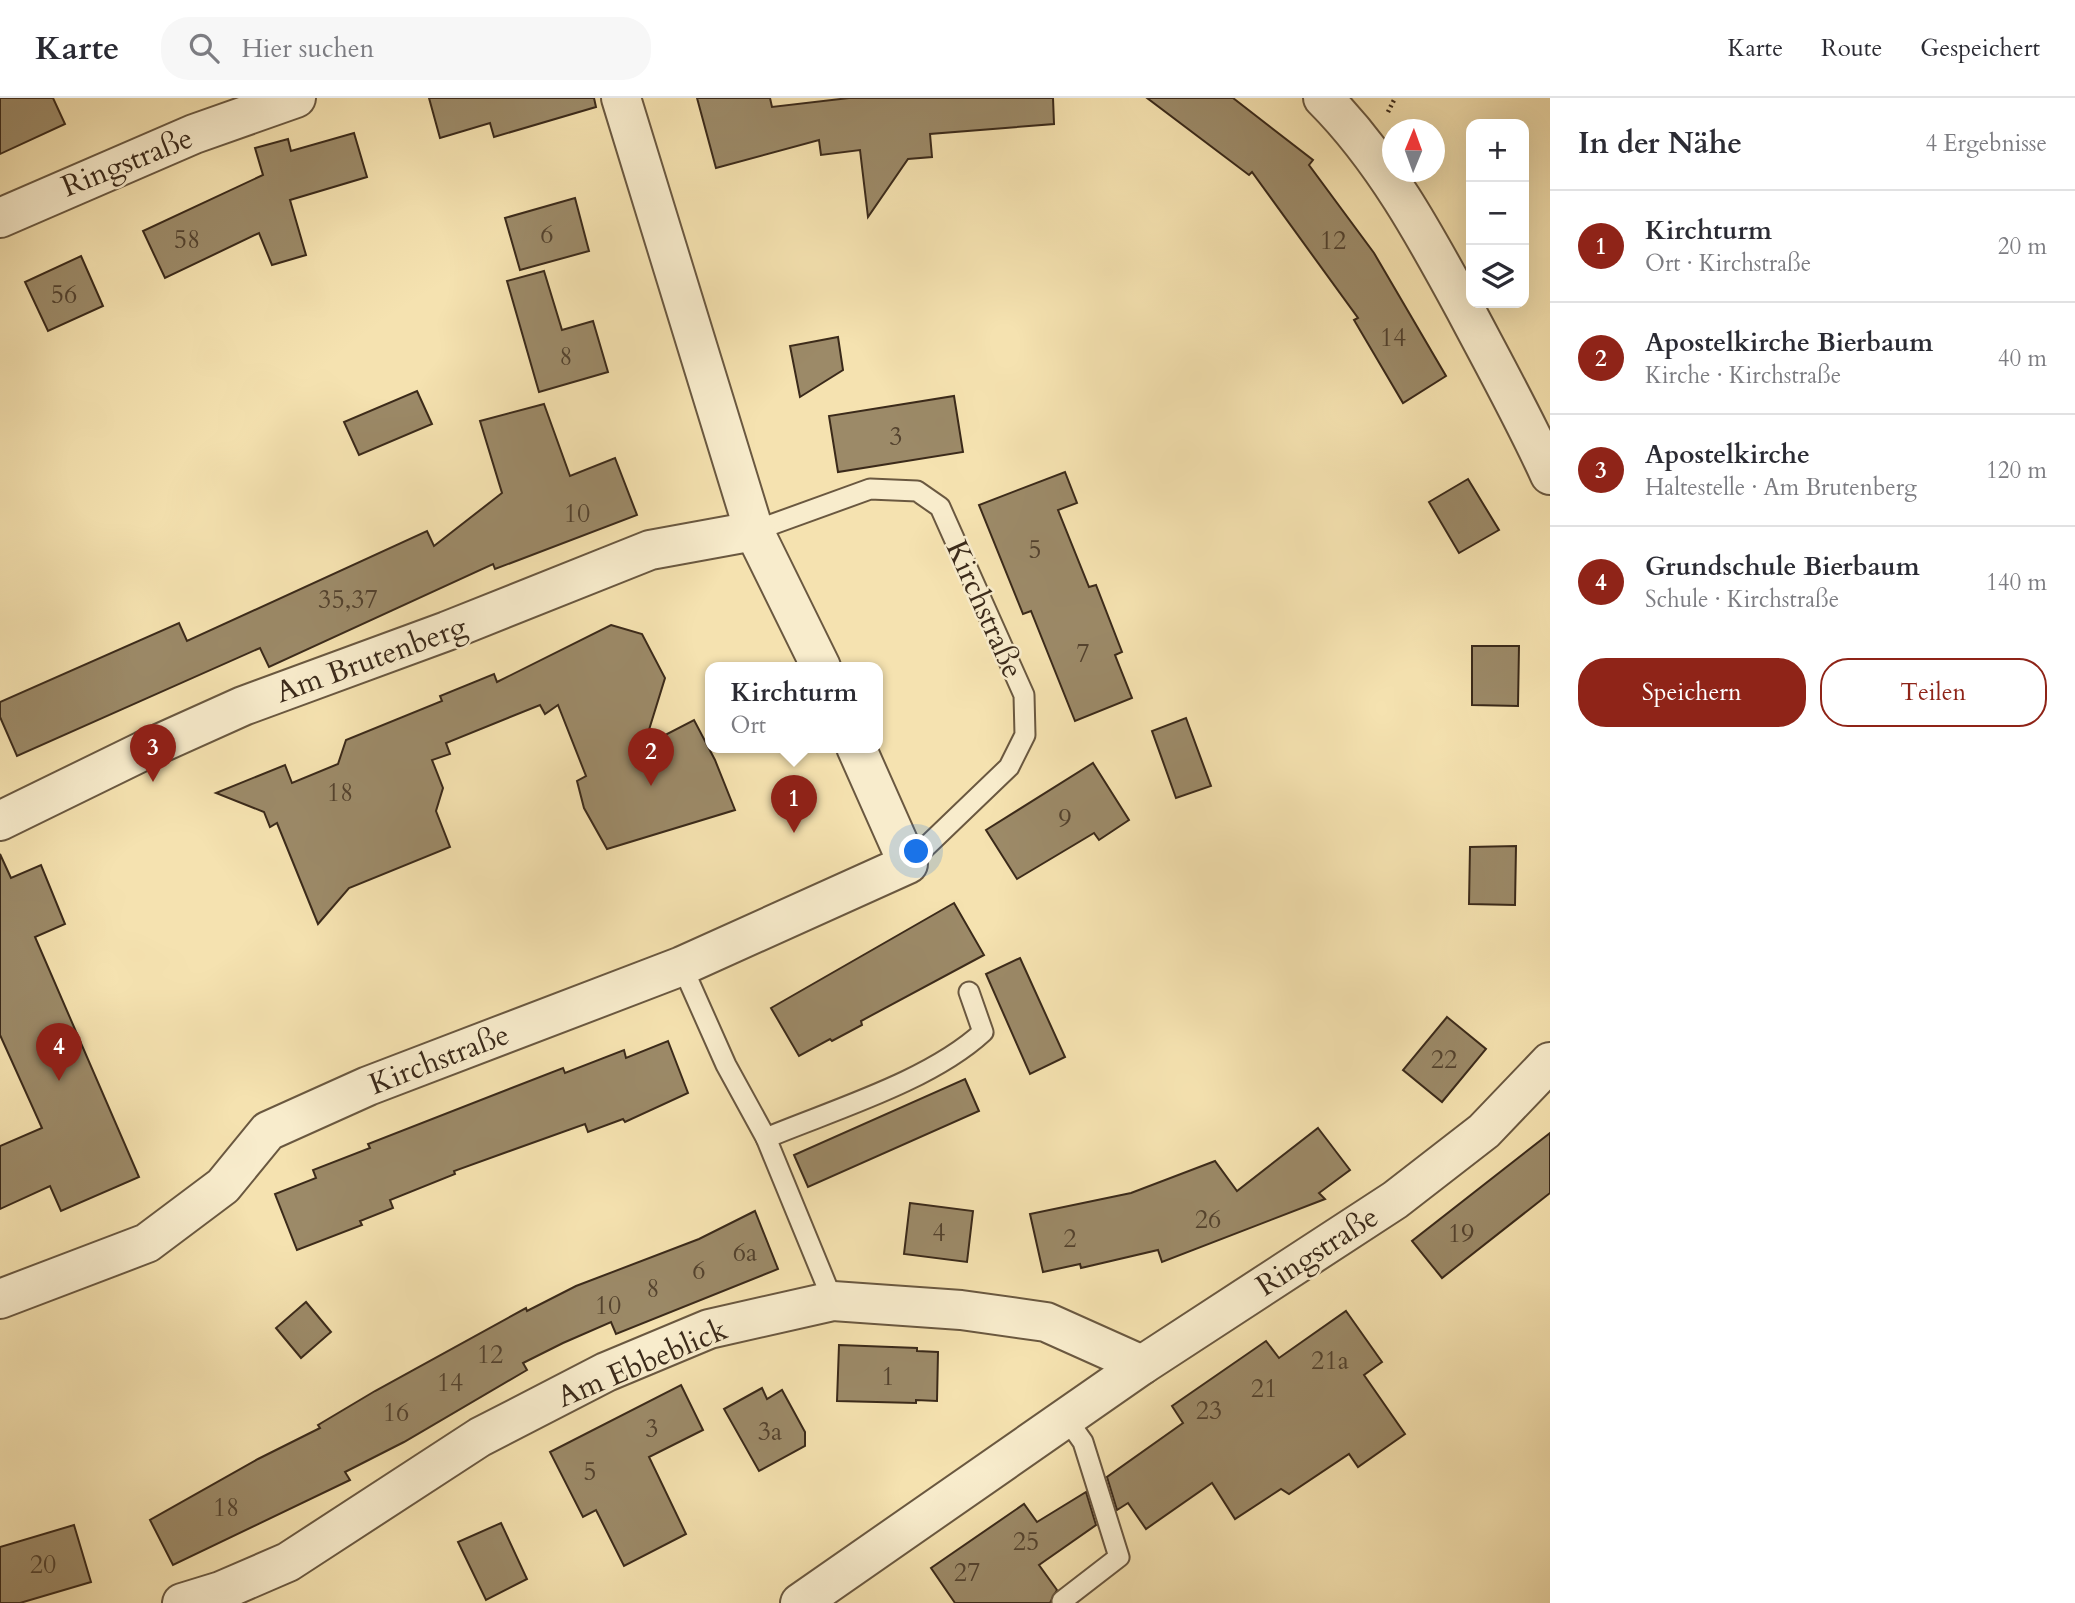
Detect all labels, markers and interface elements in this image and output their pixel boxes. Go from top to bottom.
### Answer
search box [161,17,651,80]
text: Karte [35,26,119,71]
icon: search [185,29,223,67]
text: Hier suchen [241,31,374,66]
text: Karte [1728,32,1783,65]
text: Route [1821,32,1882,65]
text: Gespeichert [1920,32,2040,65]
street label: Ringstraße [56,118,199,207]
north arrow [1382,119,1445,182]
map controls [1466,119,1529,308]
button: + [1466,119,1529,182]
text: In der Nähe [1578,123,1742,164]
text: 4 Ergebnisse [1925,128,2047,159]
button: − [1466,182,1529,245]
text: Kirchturm [1645,213,1772,248]
house number: 6 [540,217,554,252]
house number: 58 [174,222,200,257]
house number: 12 [1320,223,1346,258]
text: 1 [1595,231,1607,262]
text: 20 m [1998,231,2047,262]
button: layers [1466,245,1529,308]
text: Ort · Kirchstraße [1645,248,1811,279]
house number: 56 [51,277,77,312]
house number: 14 [1380,320,1406,355]
text: Apostelkirche Bierbaum [1645,325,1933,360]
house number: 8 [559,339,573,374]
text: 2 [1595,343,1607,374]
text: 40 m [1998,343,2047,374]
text: Kirche · Kirchstraße [1645,360,1841,391]
house number: 3 [889,419,903,454]
text: Apostelkirche [1645,437,1810,472]
text: 3 [1595,455,1607,486]
text: 120 m [1986,455,2047,486]
text: Haltestelle · Am Brutenberg [1645,472,1917,503]
house number: 10 [564,496,590,531]
house number: 5 [1028,532,1042,567]
street label: Kirchstraße [936,534,1033,685]
text: Grundschule Bierbaum [1645,549,1920,584]
text: 4 [1595,567,1607,598]
text: 140 m [1986,567,2047,598]
house number: 35,37 [318,582,378,617]
text: Schule · Kirchstraße [1645,584,1839,615]
street label: Am Brutenberg [270,606,472,713]
house number: 7 [1076,636,1090,671]
button: Speichern [1578,658,1806,727]
button: Teilen [1820,658,2047,727]
popup [705,662,883,753]
text: Kirchturm [731,675,857,710]
text: Ort [731,710,766,741]
pin: 3 [130,724,176,782]
pin: 2 [628,728,674,786]
house number: 18 [327,775,353,810]
pin: 1 [771,775,817,833]
house number: 9 [1058,801,1072,836]
your location [899,834,933,868]
street label: Kirchstraße [363,1014,515,1105]
pin: 4 [36,1023,82,1081]
house number: 22 [1431,1042,1457,1077]
street label: Ringstraße [1248,1197,1386,1306]
house number: 26 [1195,1202,1221,1237]
house number: 4 [932,1215,946,1250]
house number: 19 [1448,1216,1474,1251]
house number: 2 [1063,1221,1077,1256]
house number: 6a [733,1235,757,1270]
house number: 6 [692,1253,706,1288]
house number: 8 [646,1271,660,1306]
house number: 10 [595,1288,621,1323]
street label: Am Ebbeblick [551,1309,734,1418]
house number: 12 [477,1337,503,1372]
house number: 21a [1311,1343,1349,1378]
house number: 1 [881,1359,895,1394]
house number: 14 [437,1365,463,1400]
house number: 21 [1251,1371,1277,1406]
house number: 23 [1196,1393,1222,1428]
house number: 16 [383,1395,409,1430]
house number: 3 [645,1411,659,1446]
house number: 3a [758,1414,782,1449]
house number: 5 [583,1454,597,1489]
house number: 18 [213,1490,239,1525]
house number: 25 [1013,1524,1039,1559]
house number: 20 [30,1547,56,1582]
house number: 27 [954,1555,980,1590]

